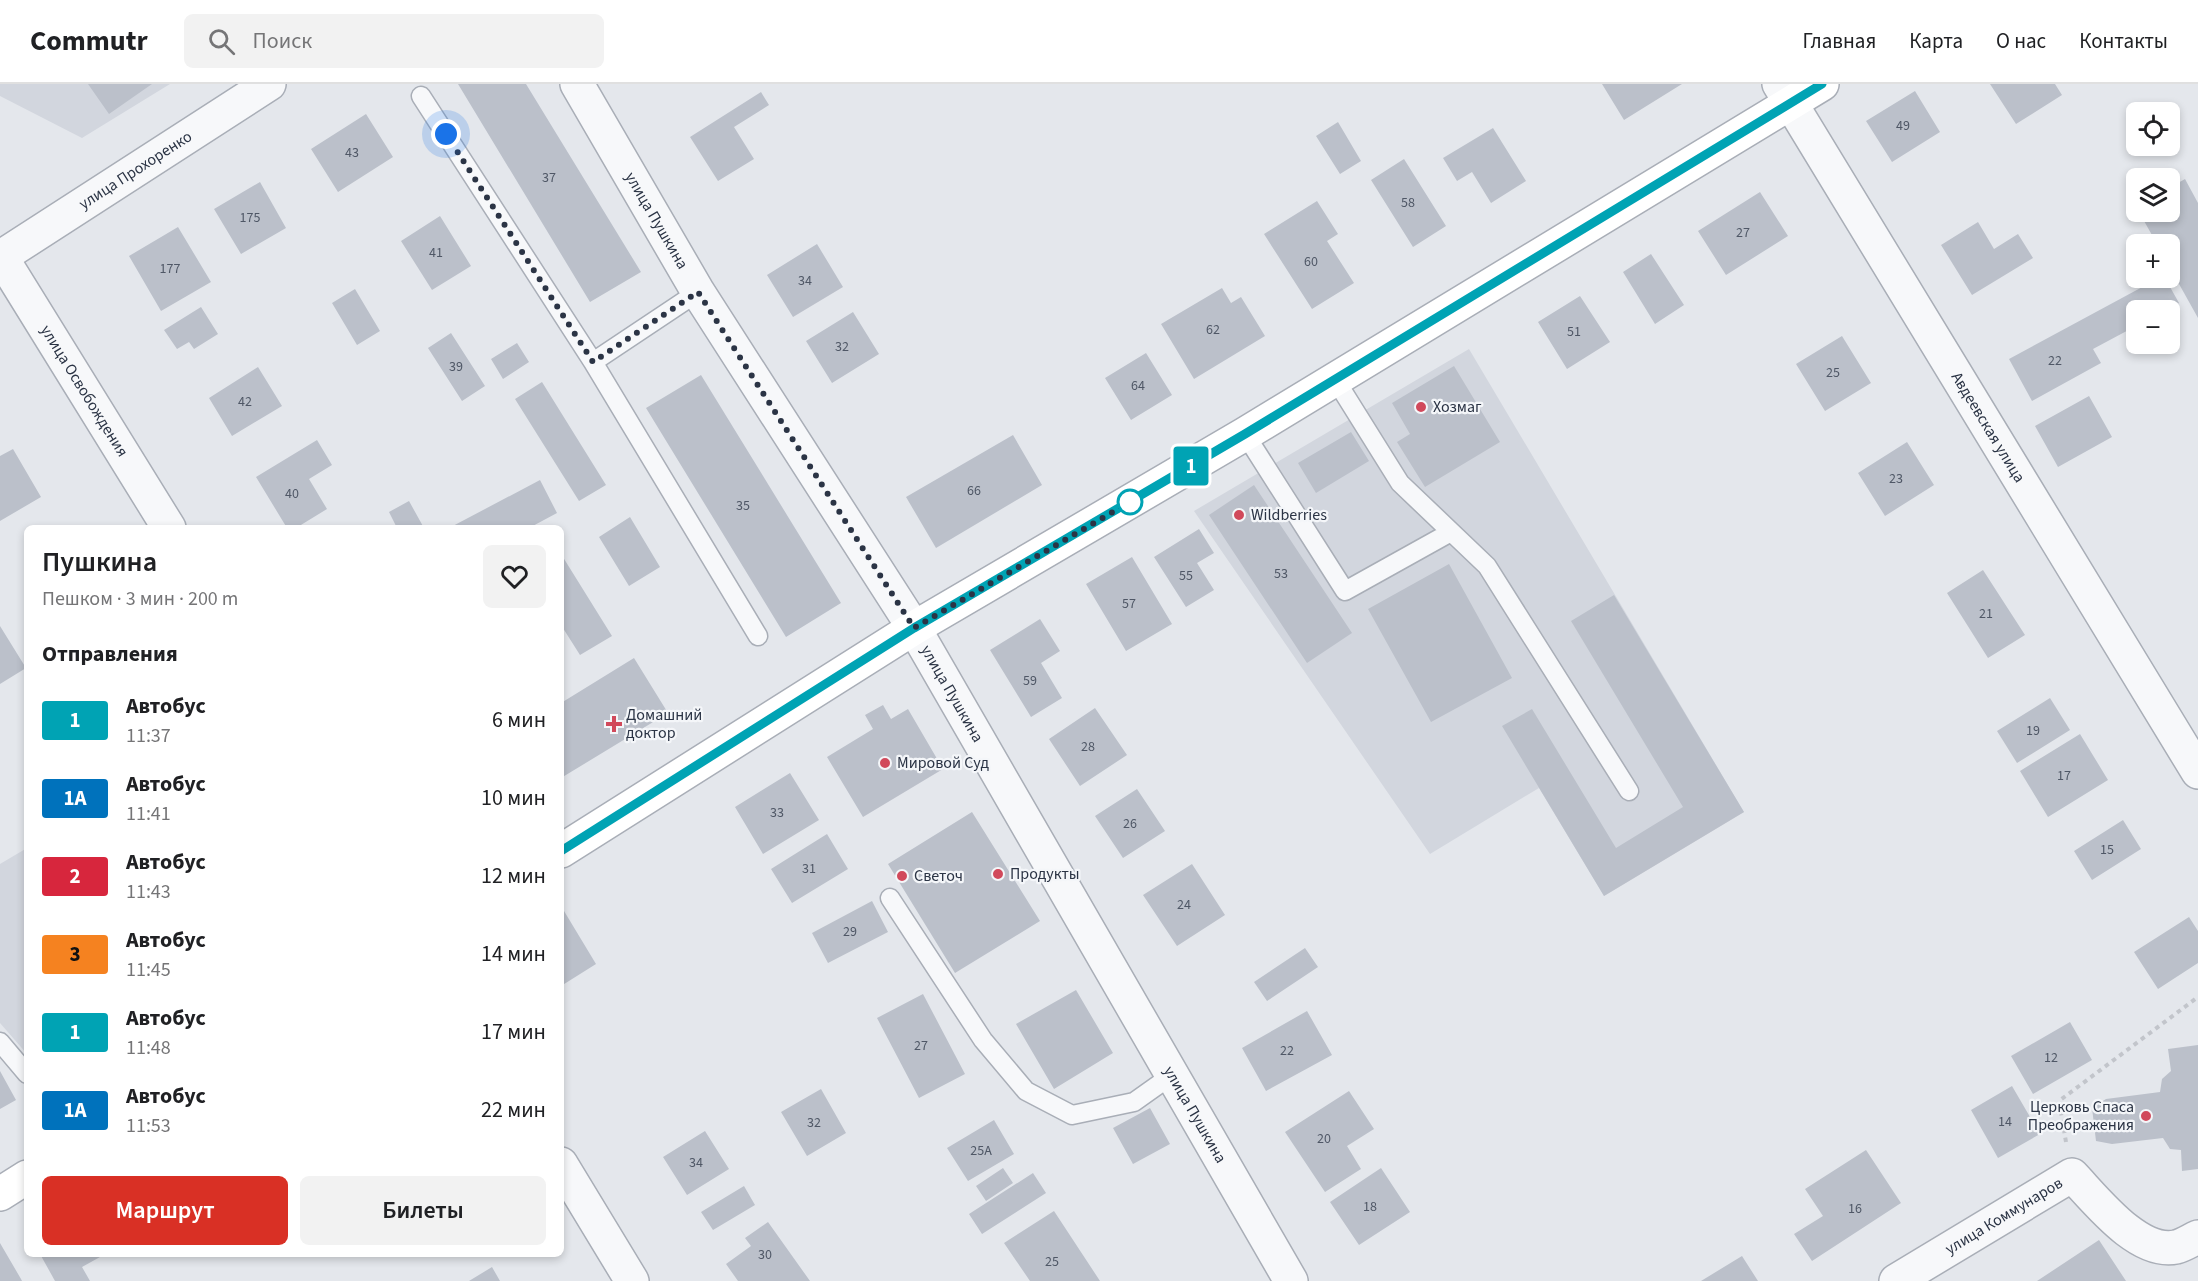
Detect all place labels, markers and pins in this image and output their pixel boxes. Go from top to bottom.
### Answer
place label: Хозмаг [1433,396,1482,418]
marker: Хозмаг [1414,400,1428,414]
unlabelled marker [1117,489,1143,515]
place label: Wildberries [1251,504,1327,526]
marker: Wildberries [1232,508,1246,522]
place label: Домашний доктор [626,704,702,744]
marker: Домашний доктор [607,717,621,731]
place label: Мировой Суд [897,752,990,774]
marker: Мировой Суд [878,756,892,770]
place label: Продукты [1010,863,1080,885]
place label: Светоч [914,865,963,887]
marker: Продукты [991,867,1005,881]
marker: Светоч [895,869,909,883]
place label: Церковь Спаса Преображения [2028,1096,2134,1136]
marker: Церковь Спаса Преображения [2139,1109,2153,1123]

